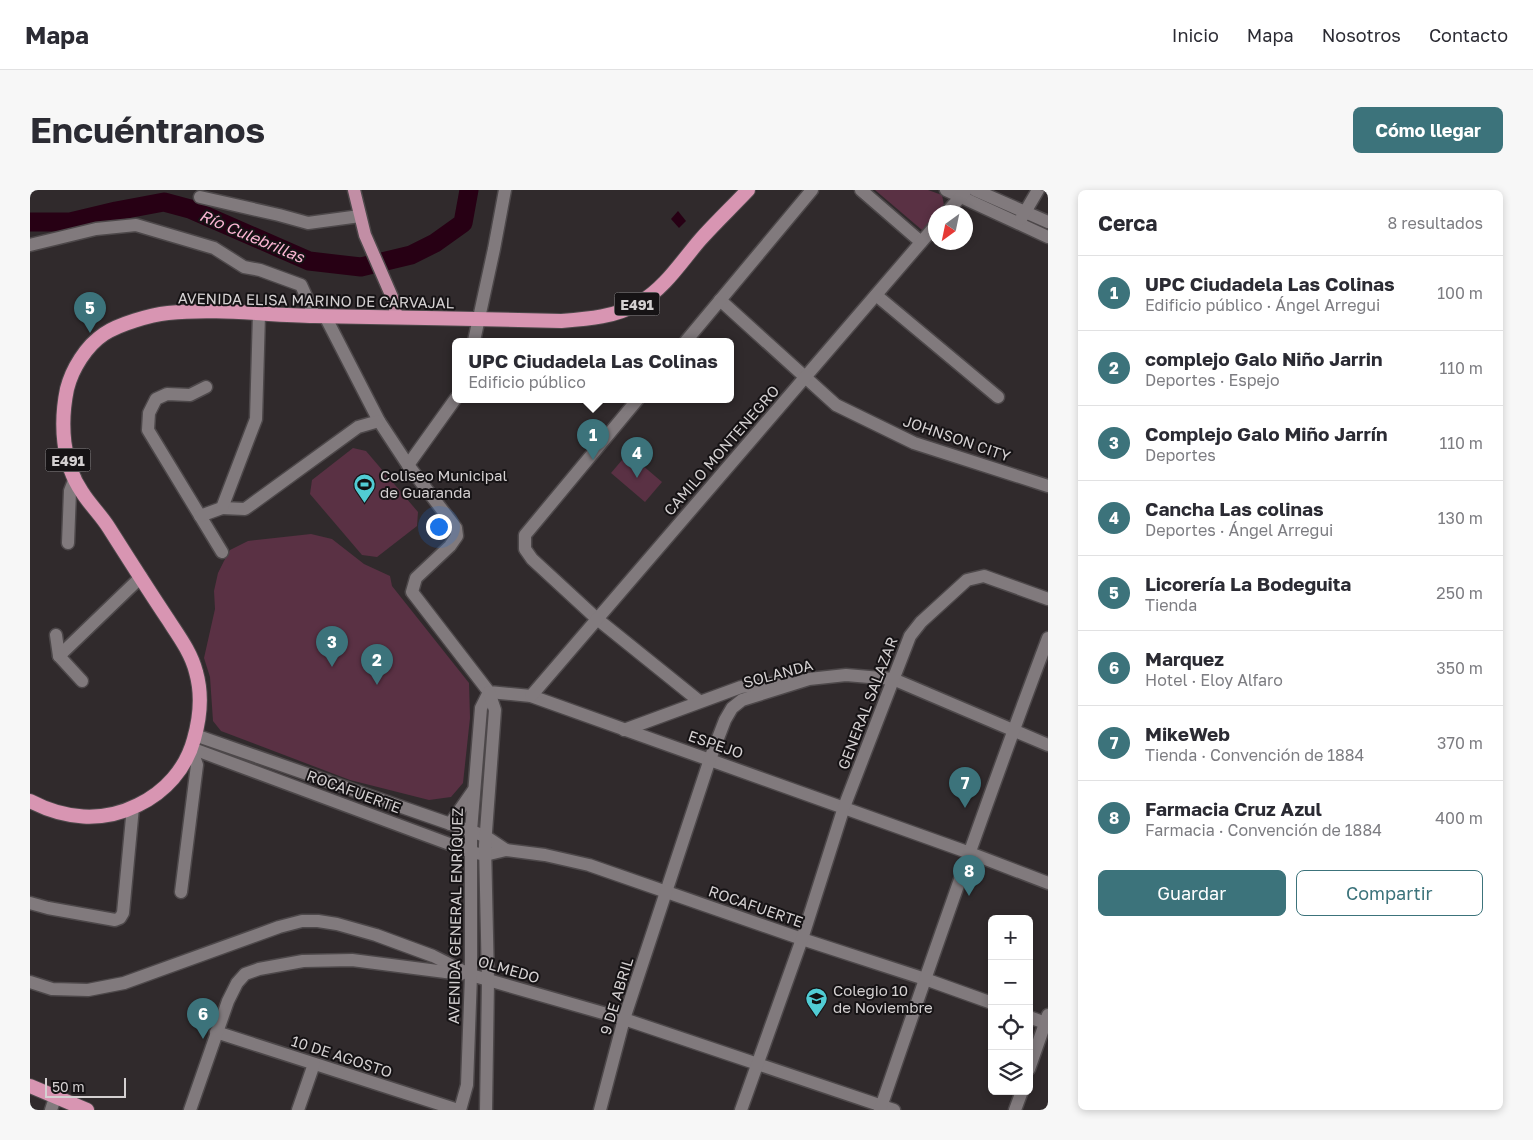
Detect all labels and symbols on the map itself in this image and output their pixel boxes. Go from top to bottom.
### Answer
water label: Río Culebrillas [197,205,309,268]
north arrow [928,205,973,250]
street label: AVENIDA ELISA MARINO DE CARVAJAL [178,289,455,311]
pin: 5 [74,292,106,333]
road number: E491 [614,292,660,316]
street label: CAMILO MONTENEGRO [660,381,782,519]
street label: JOHNSON CITY [901,411,1013,465]
pin: 1 [577,419,609,460]
pin: 4 [621,437,653,478]
road number: E491 [45,448,90,472]
place label: Coliseo Municipal de Guaranda [380,466,508,501]
sports icon: Coliseo Municipal de Guaranda [352,472,376,503]
your location [426,514,452,540]
pin: 3 [316,626,348,667]
street label: GENERAL SALAZAR [833,634,901,772]
pin: 2 [361,644,393,685]
street label: SOLANDA [741,655,815,691]
street label: ESPEJO [686,726,746,762]
street label: ROCAFUERTE [305,766,403,816]
pin: 7 [949,767,981,808]
street label: AVENIDA GENERAL ENRÍQUEZ [444,808,466,1024]
pin: 8 [953,855,985,896]
street label: ROCAFUERTE [706,881,806,931]
street label: OLMEDO [476,952,542,986]
street label: 9 DE ABRIL [596,955,636,1037]
place label: Colegio 10 de Noviembre [833,981,933,1016]
school or university icon: Colegio 10 de Noviembre [805,987,829,1018]
pin: 6 [187,998,219,1039]
street label: 10 DE AGOSTO [289,1031,395,1081]
scale bar [45,1075,126,1098]

